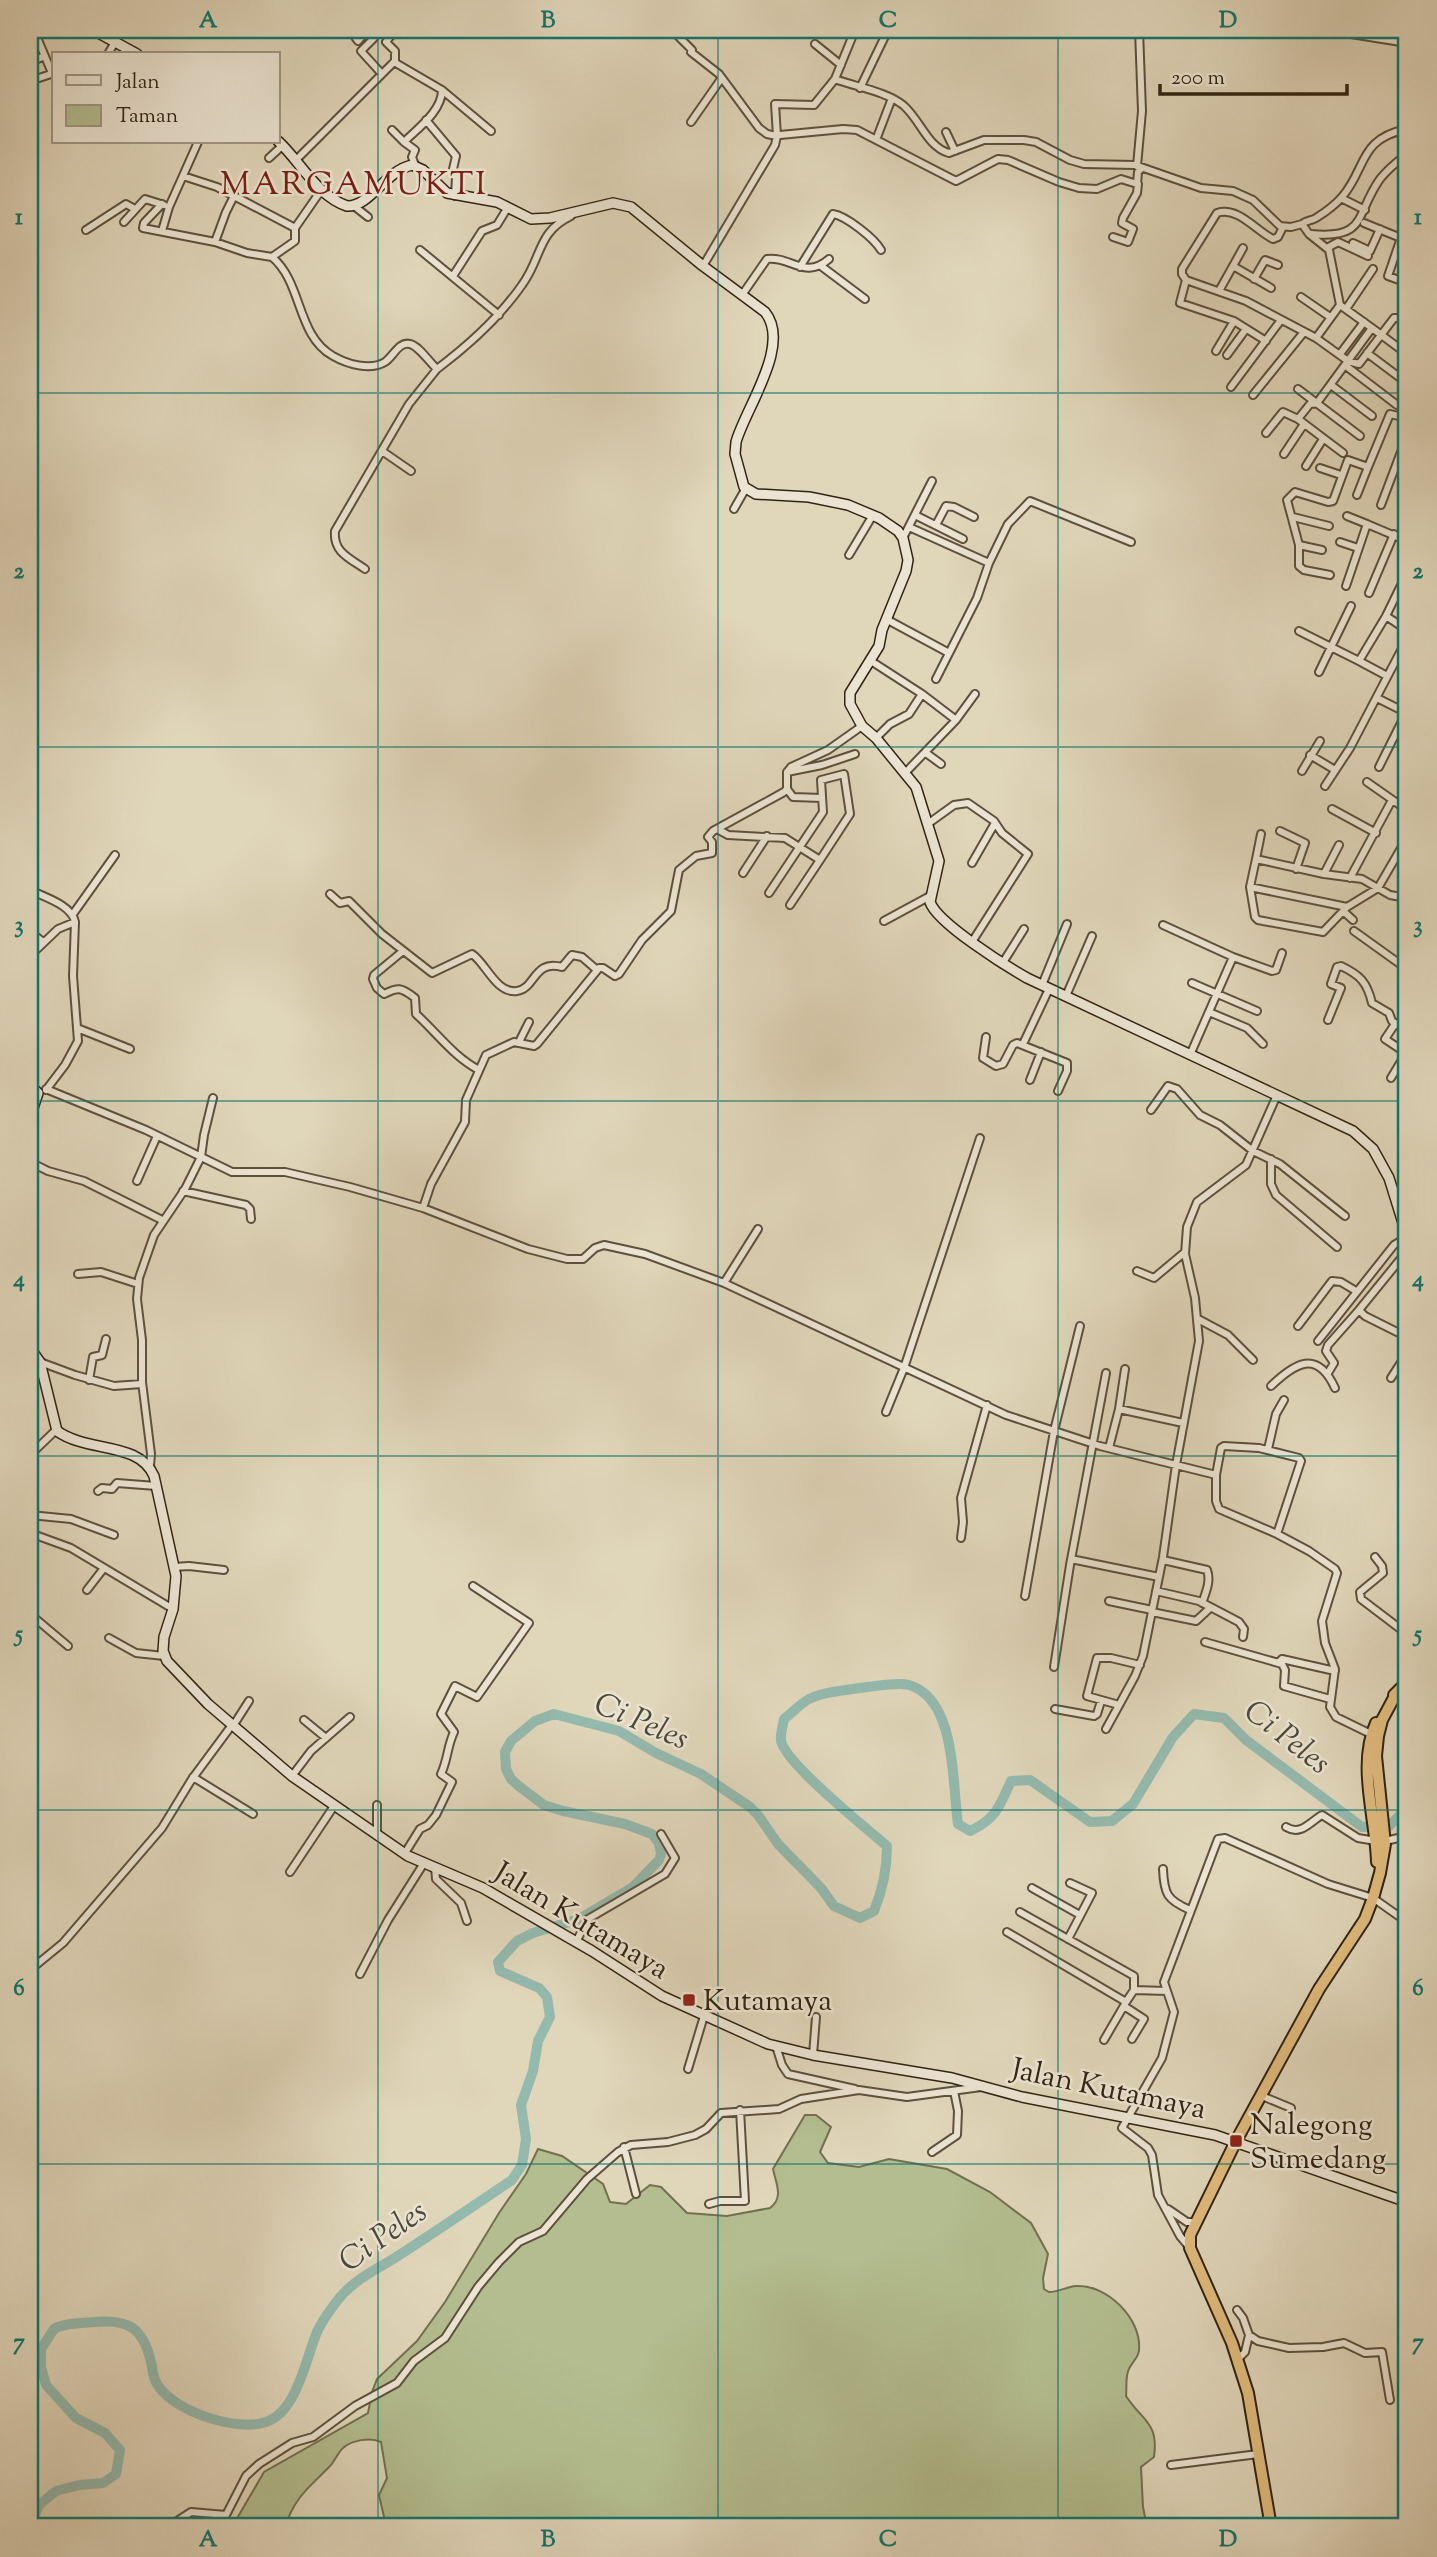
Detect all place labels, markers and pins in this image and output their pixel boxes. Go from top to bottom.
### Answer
place label: Kutamaya [703,1981,832,2024]
marker: Kutamaya [681,1992,697,2008]
place label: Nalegong Sumedang [1250,2105,1387,2182]
marker: Nalegong Sumedang [1228,2133,1244,2149]

